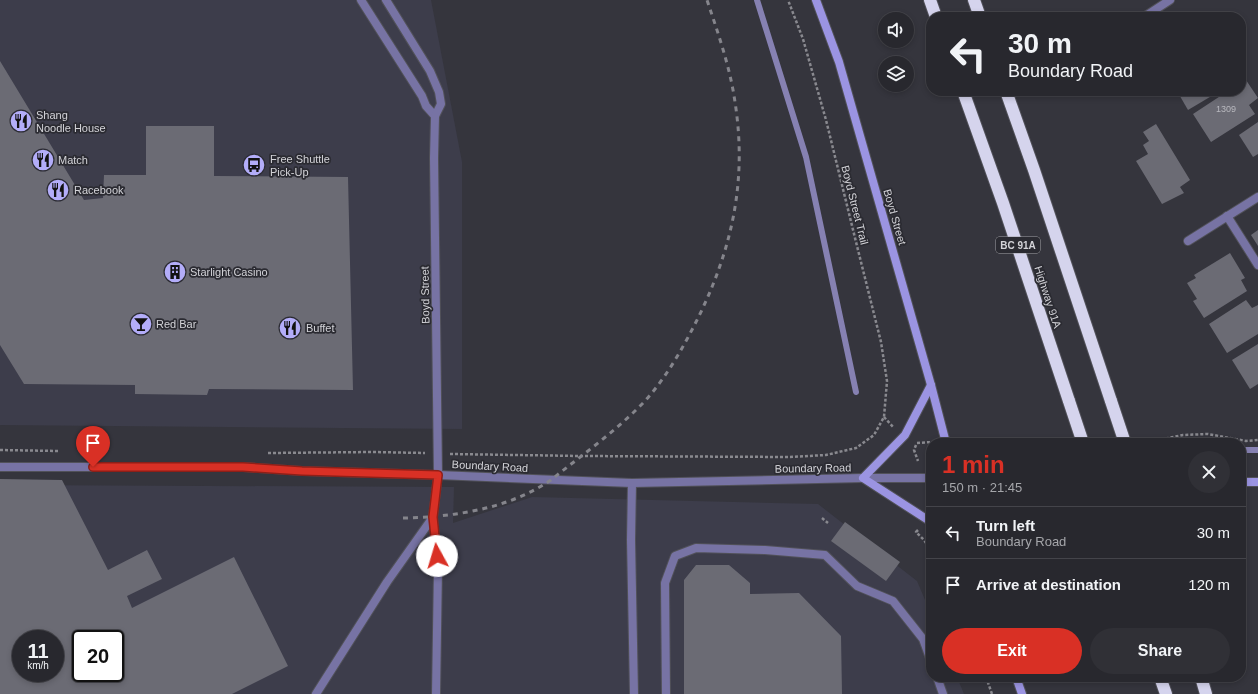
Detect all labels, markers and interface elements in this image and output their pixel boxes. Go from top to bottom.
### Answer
map controls [878,12,914,92]
button: sound [878,12,914,48]
icon: left [942,28,994,80]
text: 30 m [1008,28,1072,59]
button: layers [878,56,914,92]
text: Boundary Road [1008,61,1133,81]
house number: 1309 [1216,104,1236,114]
restaurant icon: Shang Noodle House [8,108,34,134]
place label: Shang Noodle House [36,109,106,134]
restaurant icon: Match [30,147,56,173]
bus stop icon: Free Shuttle Pick-Up [241,152,267,178]
place label: Free Shuttle Pick-Up [270,153,330,178]
place label: Match [58,154,88,166]
street label: Boyd Street Trail [839,164,871,246]
restaurant icon: Racebook [45,177,71,203]
place label: Racebook [74,184,124,196]
street label: Boyd Street [881,188,909,246]
road number: BC 91A [996,237,1040,253]
building icon: Starlight Casino [162,259,188,285]
street label: Highway 91A [1032,264,1064,330]
place label: Starlight Casino [190,266,268,278]
street label: Boyd Street [418,266,432,324]
bar icon: Red Bar [128,311,154,337]
restaurant icon: Buffet [277,315,303,341]
place label: Red Bar [156,318,197,330]
place label: Buffet [306,322,335,334]
pin [76,426,110,467]
icon: arrive [82,432,104,454]
text: 1 min [942,451,1005,478]
button: close [1188,451,1230,493]
street label: Boundary Road [452,458,528,474]
street label: Boundary Road [775,461,851,475]
text: 150 m · 21:45 [942,480,1022,495]
text: Turn left [976,517,1035,534]
icon: left [942,522,964,544]
text: 30 m [1197,524,1230,541]
text: Boundary Road [976,534,1066,549]
position arrow [416,535,458,577]
icon: arrive [942,574,964,596]
text: Arrive at destination [976,576,1121,593]
text: 120 m [1188,576,1230,593]
button: Exit [942,628,1082,674]
button: Share [1090,628,1230,674]
speed limit sign: 20 [72,630,124,682]
text: 11 [27,640,49,662]
text: km/h [27,660,49,671]

